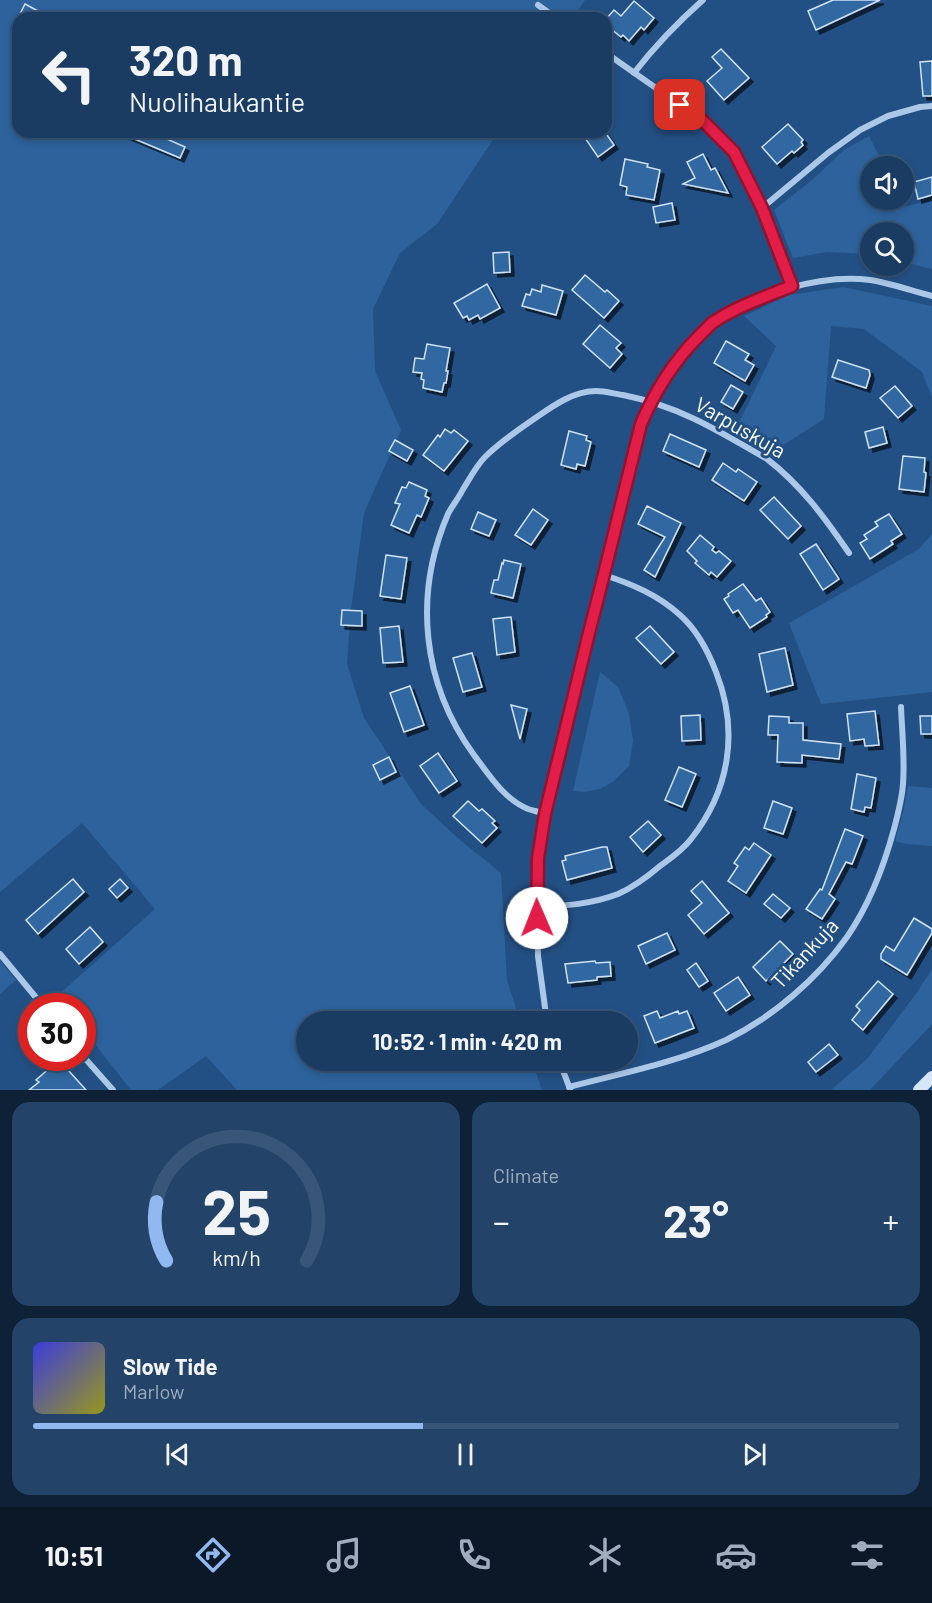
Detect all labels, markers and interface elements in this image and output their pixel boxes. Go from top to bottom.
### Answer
text: 320 m [129,34,243,84]
icon: left [30,36,108,114]
pin [654,79,705,130]
text: Nuolihaukantie [129,85,305,117]
icon: arrive [663,88,696,121]
map controls [860,156,914,276]
button: sound [860,156,914,210]
button: search [860,222,914,276]
street label: Varpuskuja [691,391,790,463]
position arrow [505,886,569,950]
street label: Tikankuja [765,913,843,993]
speed limit sign: 30 [18,993,96,1071]
text: 10:52 · 1 min · 420 m [372,1028,562,1054]
text: Climate [493,1163,559,1187]
text: 25 [202,1173,270,1247]
text: 23° [663,1193,729,1247]
text: − [493,1201,510,1241]
text: + [882,1201,899,1241]
text: km/h [212,1245,260,1270]
text: Slow Tide [123,1353,218,1379]
text: Marlow [123,1379,184,1403]
icon: previous [161,1438,194,1471]
icon: pause [449,1438,482,1471]
icon: next [738,1438,771,1471]
icon: directions [192,1534,234,1576]
icon: music [323,1534,365,1576]
icon: phone [453,1534,495,1576]
icon: climate [584,1534,626,1576]
icon: car [715,1534,757,1576]
icon: filters [846,1534,888,1576]
text: 10:51 [44,1539,103,1571]

